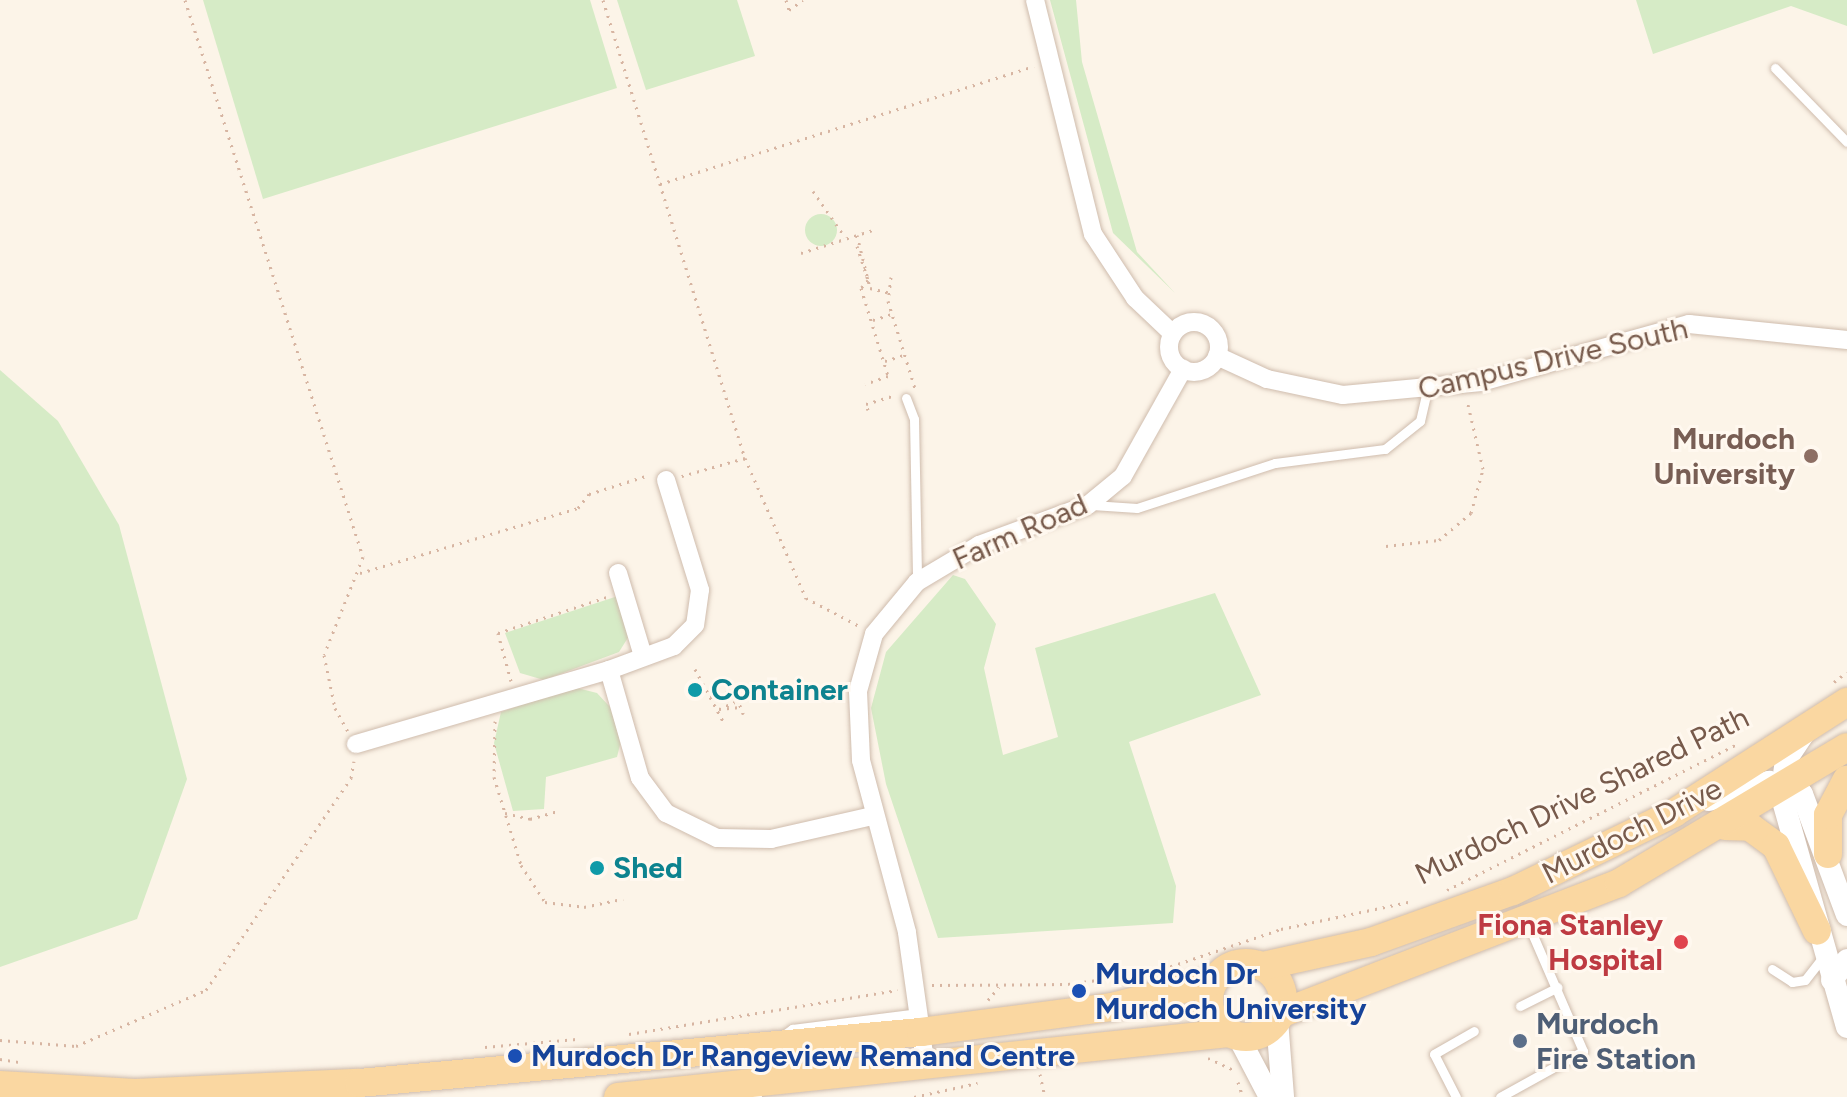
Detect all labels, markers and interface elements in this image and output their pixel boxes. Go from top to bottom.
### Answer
street label: Campus Drive South [1415,310,1691,408]
place label: Murdoch University [1654,421,1795,492]
marker: Murdoch University [1802,447,1820,465]
street label: Farm Road [947,486,1093,578]
place label: Container [711,672,848,708]
marker: Container [686,681,704,699]
street label: Murdoch Drive Shared Path [1409,699,1755,893]
street label: Murdoch Drive [1536,770,1728,892]
place label: Shed [613,850,683,886]
marker: Shed [588,859,606,877]
place label: Fiona Stanley Hospital [1477,907,1663,978]
marker: Fiona Stanley Hospital [1670,931,1692,953]
place label: Murdoch Dr Murdoch University [1095,956,1366,1026]
marker: Murdoch Dr Murdoch University [1070,982,1088,1000]
place label: Murdoch Fire Station [1536,1006,1696,1076]
marker: Murdoch Fire Station [1511,1032,1529,1050]
place label: Murdoch Dr Rangeview Remand Centre [531,1038,1075,1074]
marker: Murdoch Dr Rangeview Remand Centre [506,1047,524,1065]

